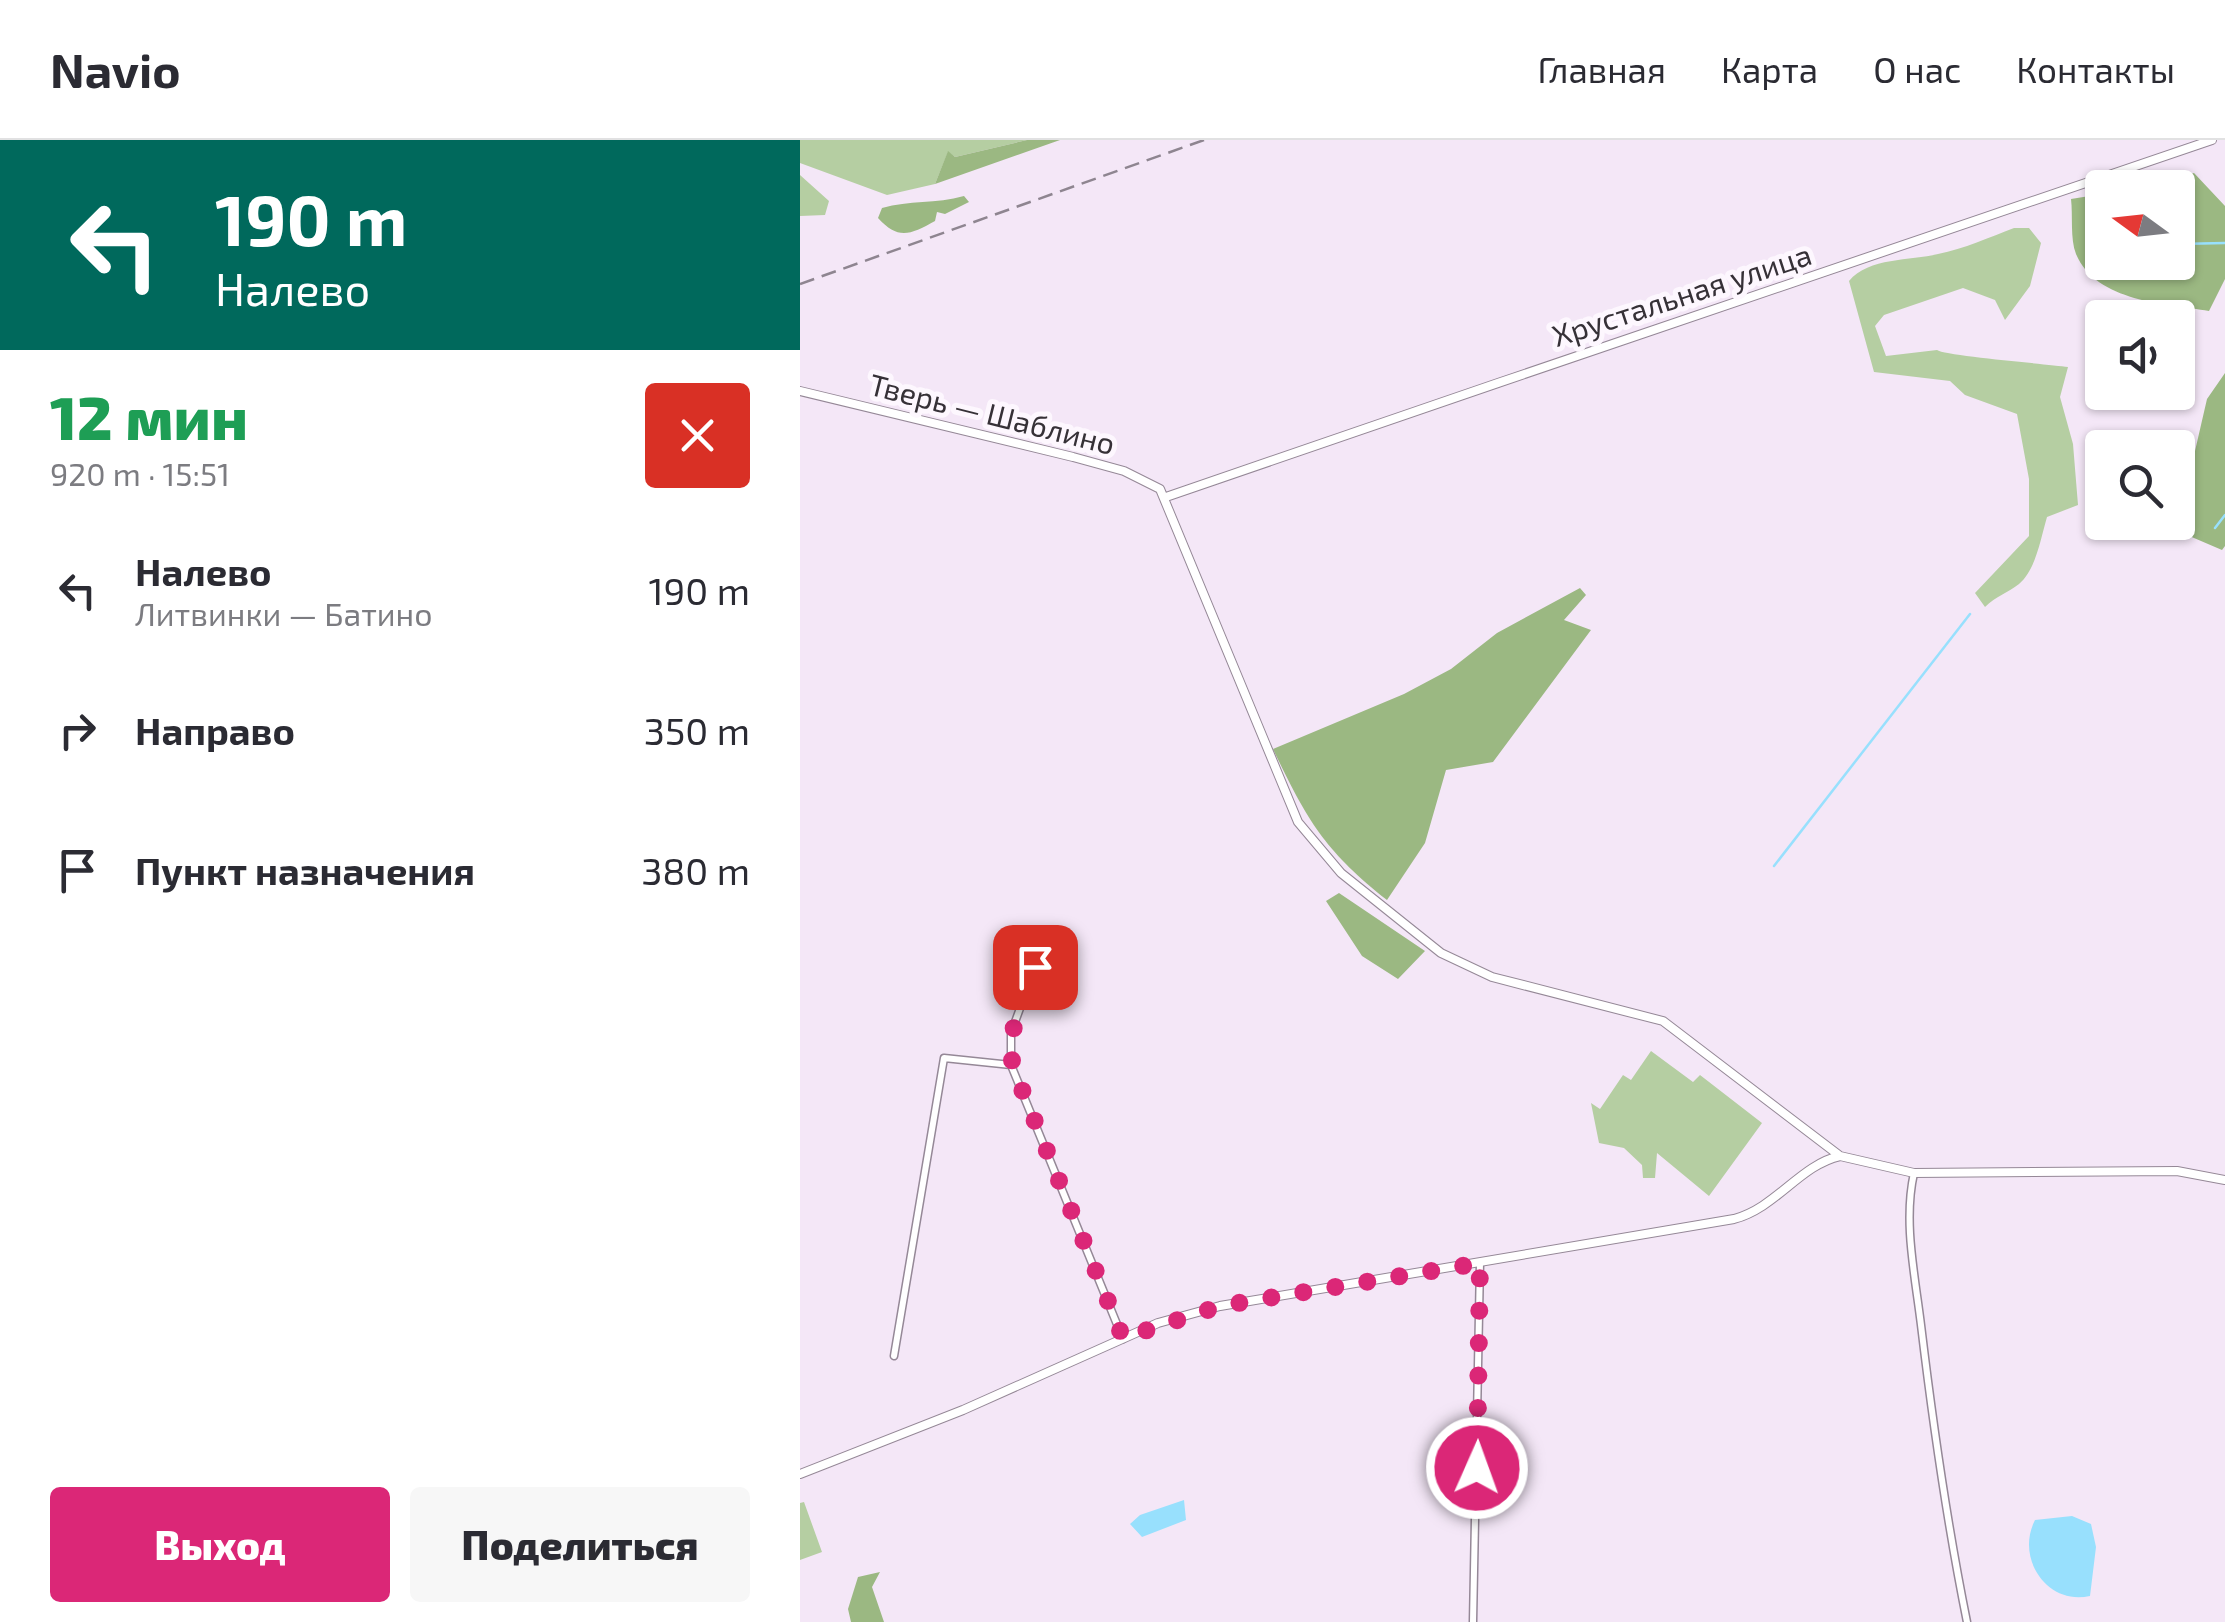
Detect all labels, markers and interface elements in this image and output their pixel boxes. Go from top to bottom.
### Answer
text: Navio [50,40,181,98]
text: Главная [1538,48,1666,90]
text: Карта [1721,48,1818,90]
text: О нас [1873,48,1961,90]
text: Контакты [2016,48,2175,90]
north arrow [2085,170,2195,280]
map controls [2085,170,2195,540]
text: 190 m [215,176,408,260]
icon: left [50,180,180,310]
street label: Хрустальная улица [1547,235,1816,354]
text: Налево [215,261,370,315]
button: sound [2085,300,2195,410]
street label: Тверь — Шаблино [866,365,1119,461]
text: 12 мин [50,380,248,452]
button: close [645,383,750,488]
button: search [2085,430,2195,540]
text: 920 m · 15:51 [50,454,230,492]
text: Налево [135,548,271,594]
icon: left [50,563,105,618]
text: 190 m [648,567,750,613]
text: Литвинки — Батино [135,594,433,632]
icon: right [50,703,105,758]
text: Направо [135,707,295,753]
text: 350 m [644,707,750,753]
icon: arrive [50,843,105,898]
text: Пункт назначения [135,847,475,893]
text: 380 m [641,847,750,893]
pin [993,925,1078,1010]
icon: arrive [1008,940,1063,995]
position arrow [1425,1416,1529,1520]
button: Выход [50,1487,390,1602]
button: Поделиться [410,1487,750,1602]

